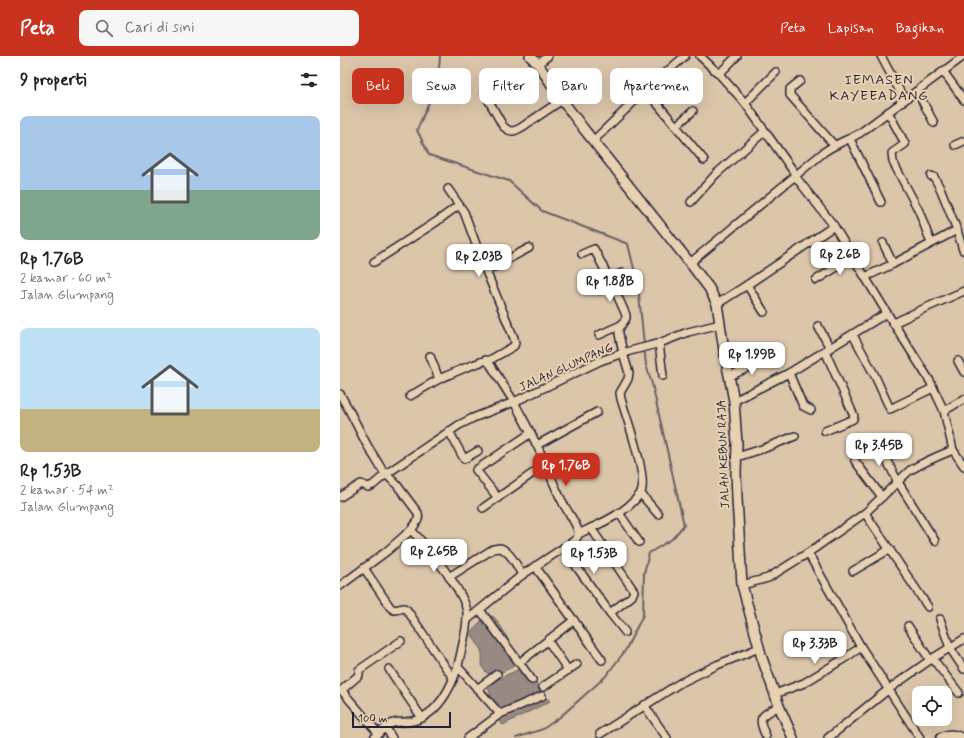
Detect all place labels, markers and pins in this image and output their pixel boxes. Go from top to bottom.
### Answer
pin: Rp 2.6B [803,242,877,276]
pin: Rp 2.03B [438,244,520,278]
pin: Rp 1.88B [569,269,651,303]
pin: Rp 1.99B [711,342,793,376]
pin: Rp 3.45B [838,433,920,467]
pin: Rp 1.76B [525,453,607,487]
pin: Rp 2.65B [393,539,475,573]
pin: Rp 1.53B [553,541,635,575]
pin: Rp 3.33B [774,631,856,665]

